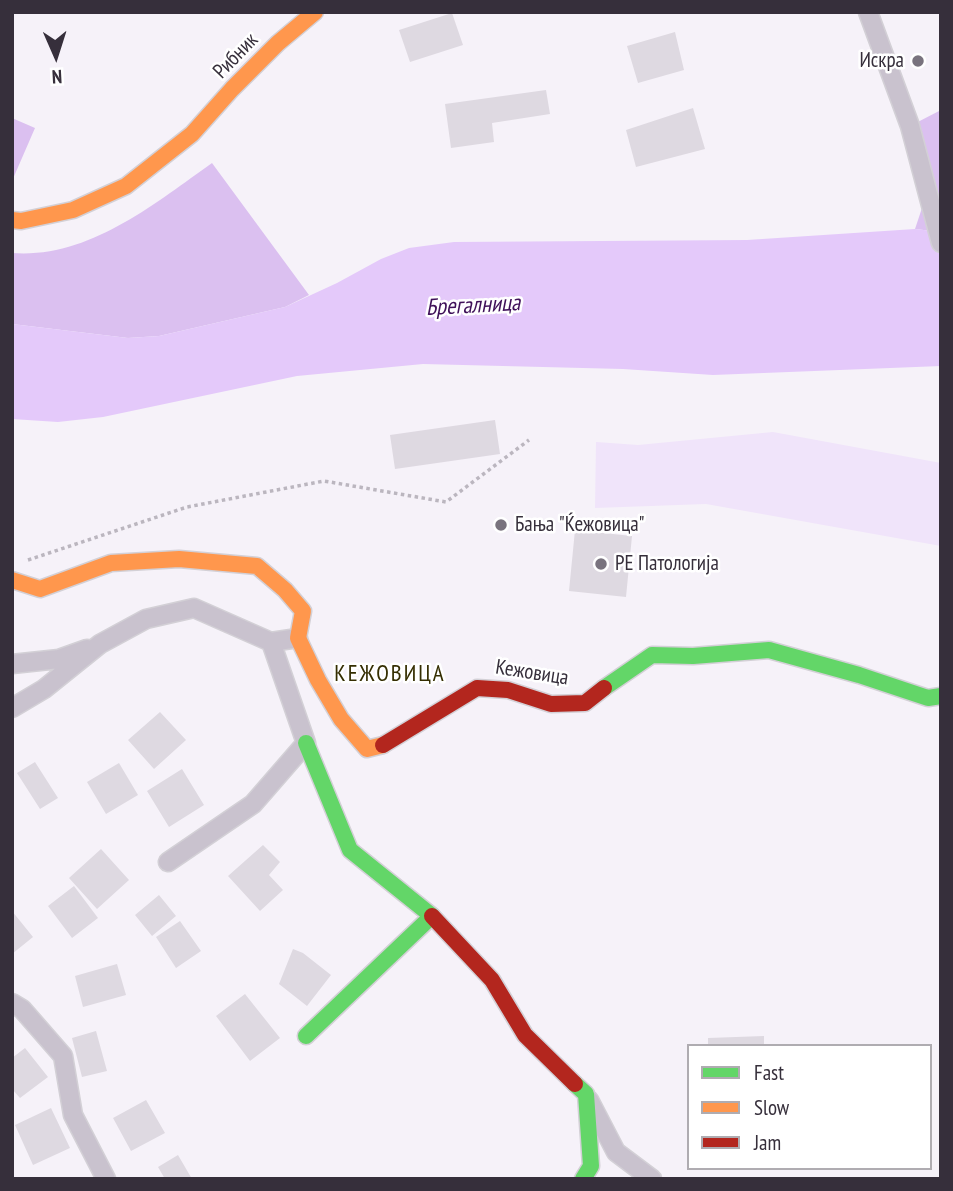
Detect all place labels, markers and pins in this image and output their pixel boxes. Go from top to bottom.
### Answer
place label: Искра [859,48,904,74]
marker: Искра [910,53,926,69]
place label: Бања "Ќежовица" [515,512,645,538]
marker: Бања "Ќежовица" [493,517,509,533]
place label: РЕ Патологија [615,551,719,577]
marker: РЕ Патологија [593,556,609,572]

